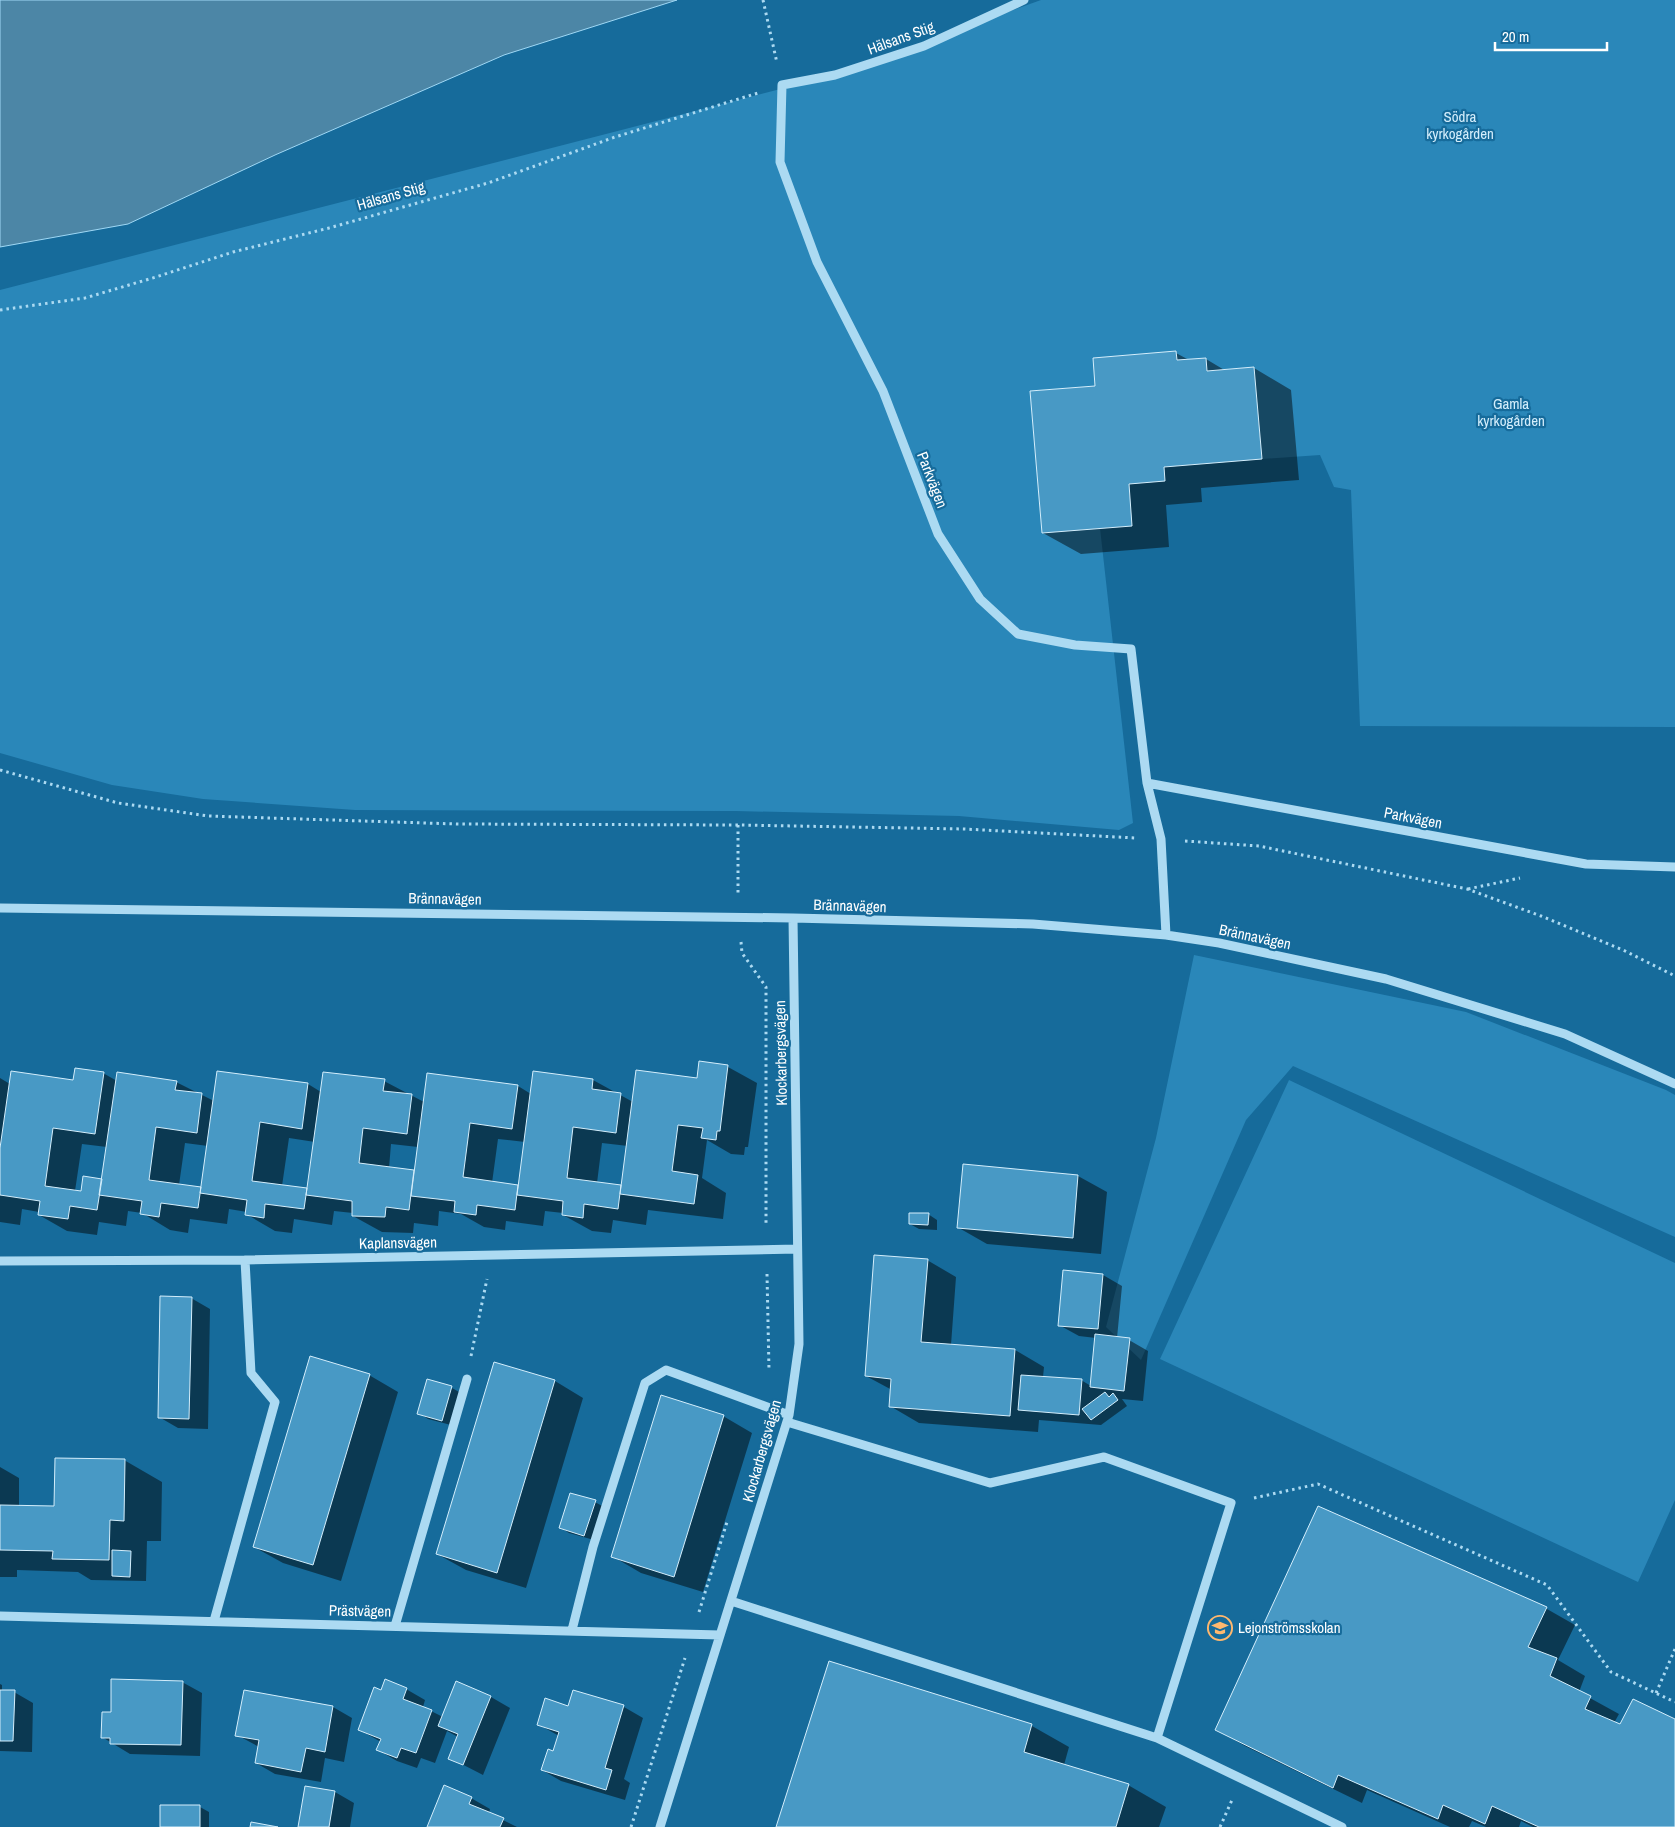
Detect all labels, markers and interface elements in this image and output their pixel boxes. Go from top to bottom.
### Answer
street label: Hälsans Stig [864,16,937,59]
scale bar [1495,20,1608,52]
text: 20 m [1502,26,1529,47]
park label: Södra kyrkogården [1426,106,1494,144]
street label: Hälsans Stig [354,176,427,215]
park label: Gamla kyrkogården [1477,393,1545,431]
street label: Parkvägen [912,449,953,511]
street label: Parkvägen [1382,802,1444,833]
street label: Brännavägen [408,887,482,910]
street label: Brännavägen [813,894,887,917]
street label: Brännavägen [1217,919,1293,954]
street label: Klockarbergsvägen [769,1000,792,1106]
street label: Kaplansvägen [359,1231,437,1254]
street label: Klockarbergsvägen [737,1397,786,1504]
street label: Prästvägen [329,1599,391,1622]
school or university icon: Lejonströmsskolan [1207,1615,1233,1641]
place label: Lejonströmsskolan [1238,1617,1341,1638]

